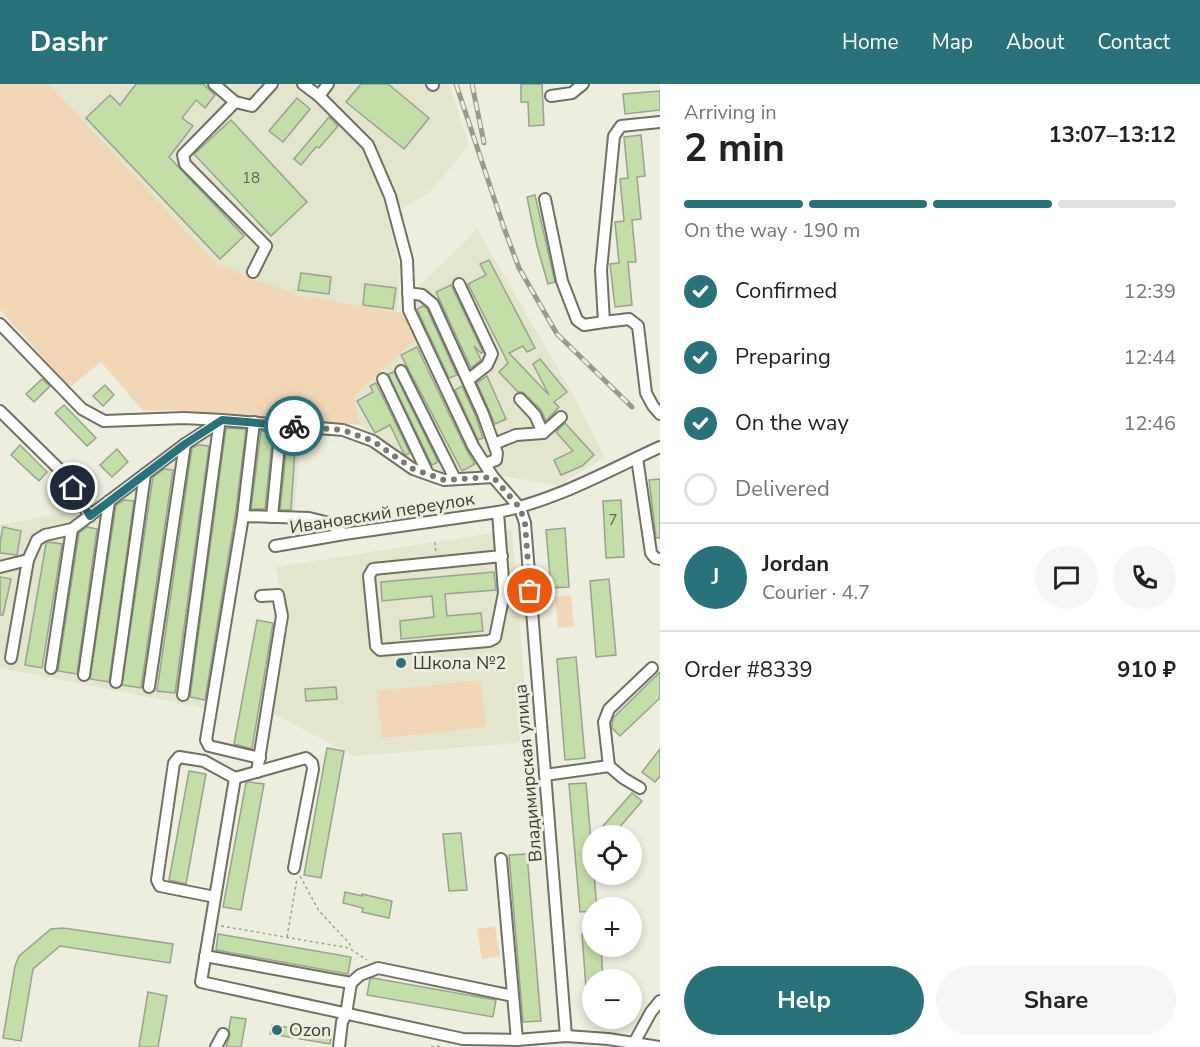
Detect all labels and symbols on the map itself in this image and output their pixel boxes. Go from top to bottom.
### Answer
house number: 18 [242,168,260,188]
courier [264,396,324,456]
pin [47,462,98,513]
street label: Ивановский переулок [288,486,477,539]
house number: 7 [608,510,618,530]
pin [504,565,555,616]
place label: Школа №2 [413,651,506,675]
marker: Школа №2 [394,656,408,670]
street label: Владимирская улица [508,683,548,863]
place label: Ozon [289,1018,331,1042]
marker: Ozon [270,1023,284,1037]

